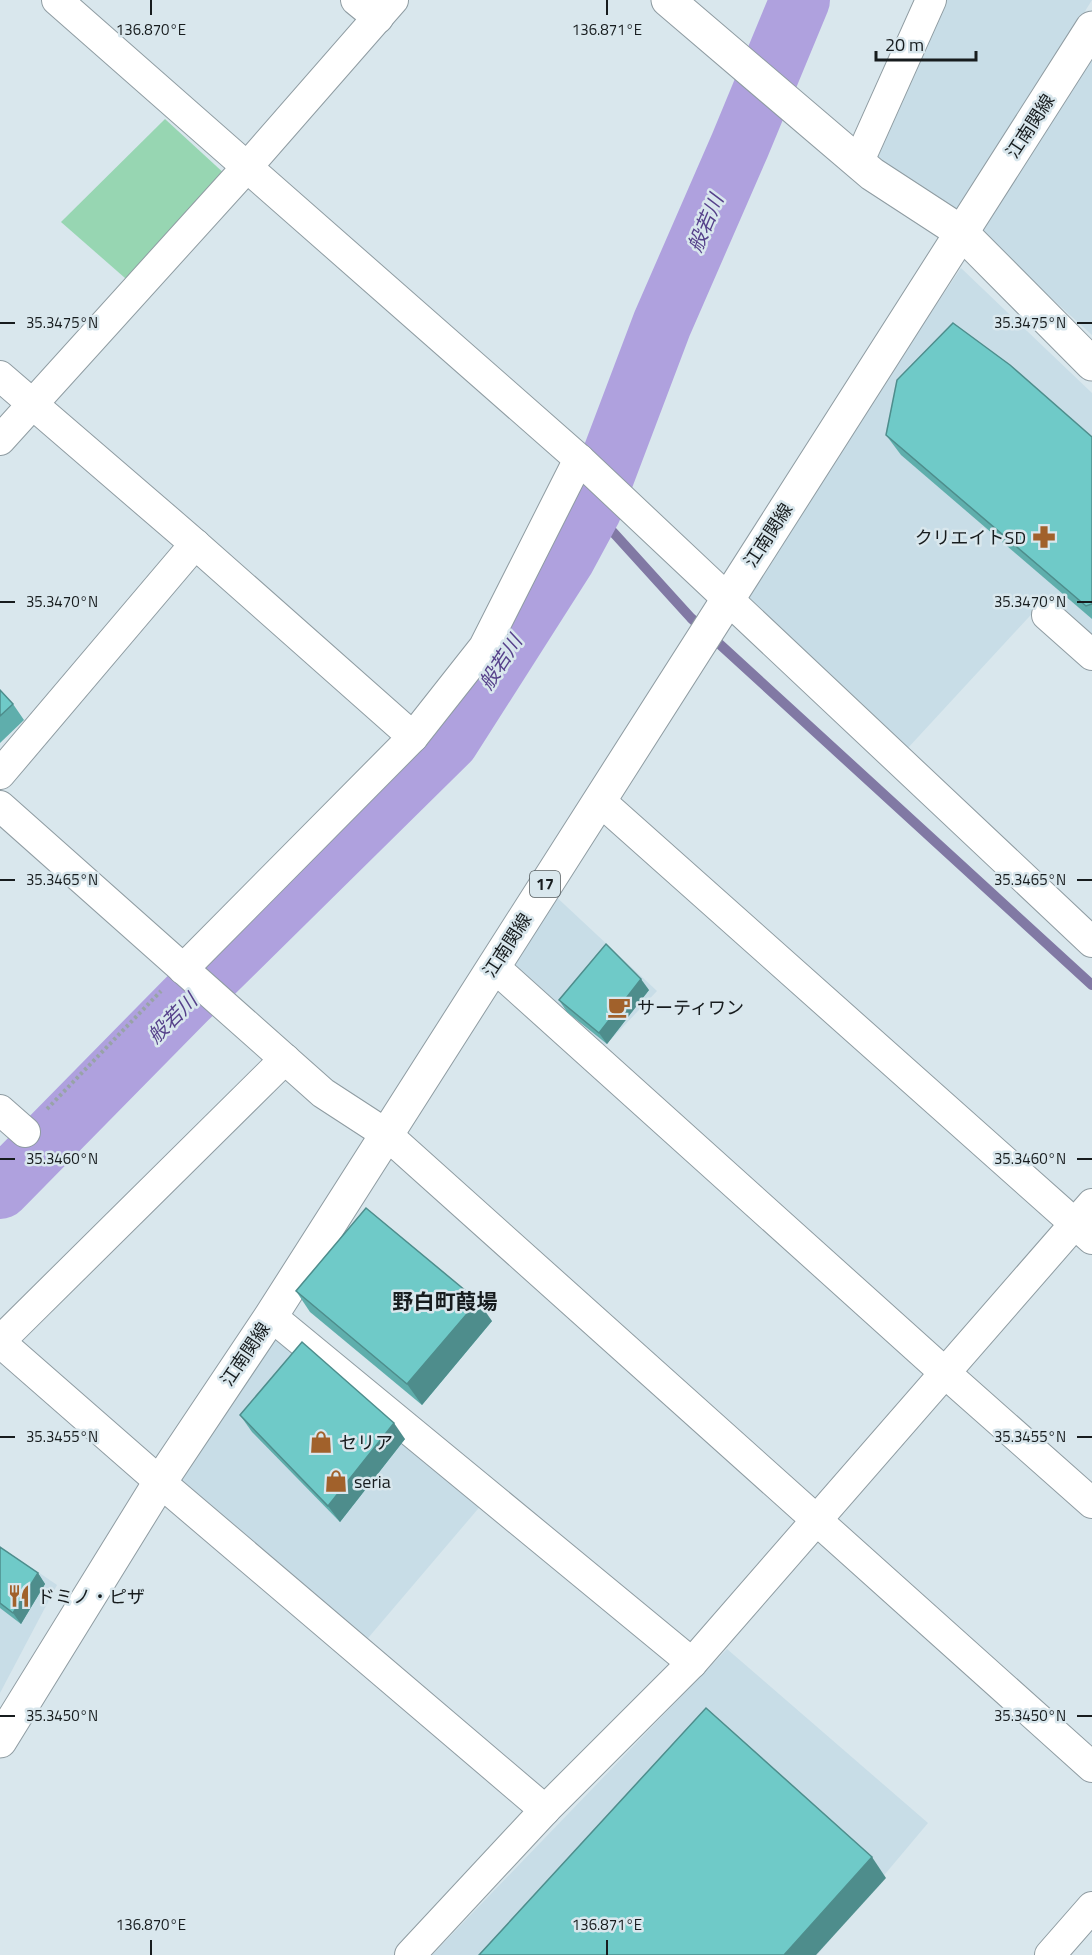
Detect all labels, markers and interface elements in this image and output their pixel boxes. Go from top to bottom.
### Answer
text: 136.870°E [116,18,186,41]
text: 136.871°E [572,18,642,41]
scale bar [876,24,976,62]
text: 20 m [885,31,924,58]
street label: 江南関線 [999,88,1061,164]
water label: 般若川 [679,187,732,257]
text: 35.3475°N [26,311,98,334]
text: 35.3475°N [994,311,1066,334]
street label: 江南関線 [737,497,799,573]
place label: クリエイトSD [915,524,1026,551]
pharmacy icon: クリエイトSD [1031,524,1057,550]
text: 35.3470°N [26,590,98,613]
text: 35.3470°N [994,590,1066,613]
water label: 般若川 [471,627,530,696]
text: 35.3465°N [26,868,98,891]
text: 35.3465°N [994,868,1066,891]
road number: 17 [530,871,560,897]
street label: 江南関線 [476,907,538,983]
water label: 般若川 [140,984,206,1050]
cafe icon: サーティワン [606,994,632,1020]
place label: サーティワン [637,994,744,1021]
text: 35.3460°N [26,1147,98,1170]
text: 35.3460°N [994,1147,1066,1170]
district label: 野白町葭場 [393,1285,498,1317]
street label: 江南関線 [214,1317,276,1391]
text: 35.3455°N [26,1425,98,1448]
text: 35.3455°N [994,1425,1066,1448]
shop icon: セリア [308,1429,334,1455]
place label: セリア [339,1429,393,1456]
shop icon: seria [323,1468,349,1494]
place label: seria [354,1468,391,1495]
restaurant icon: ドミノ・ピザ [6,1583,32,1609]
place label: ドミノ・ピザ [37,1583,145,1610]
text: 35.3450°N [26,1704,98,1727]
text: 35.3450°N [994,1704,1066,1727]
text: 136.870°E [116,1913,186,1936]
text: 136.871°E [572,1913,642,1936]

